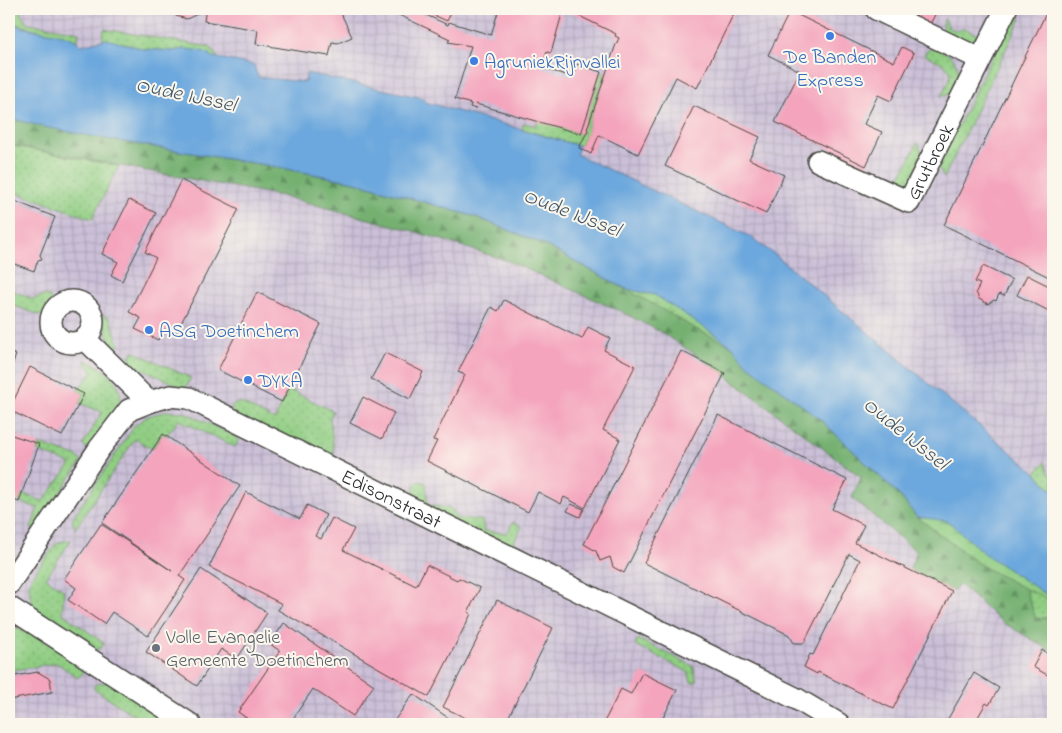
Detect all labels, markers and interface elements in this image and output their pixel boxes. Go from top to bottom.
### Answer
marker: De Banden Express [824,30,836,42]
place label: De Banden Express [783,44,877,96]
place label: AgruniekRijnvallei [484,49,620,79]
marker: AgruniekRijnvallei [468,55,480,67]
water label: Oude IJssel [133,71,241,122]
street label: Grutbroek [900,119,963,206]
water label: Oude IJssel [518,182,626,247]
place label: ASG Doetinchem [159,318,299,347]
marker: ASG Doetinchem [143,324,155,336]
place label: DYKA [257,368,302,397]
marker: DYKA [242,374,254,386]
water label: Oude IJssel [856,391,956,480]
street label: Edisonstraat [335,463,446,538]
place label: Volle Evangelie Gemeente Doetinchem [165,624,349,676]
marker: Volle Evangelie Gemeente Doetinchem [150,642,162,654]

